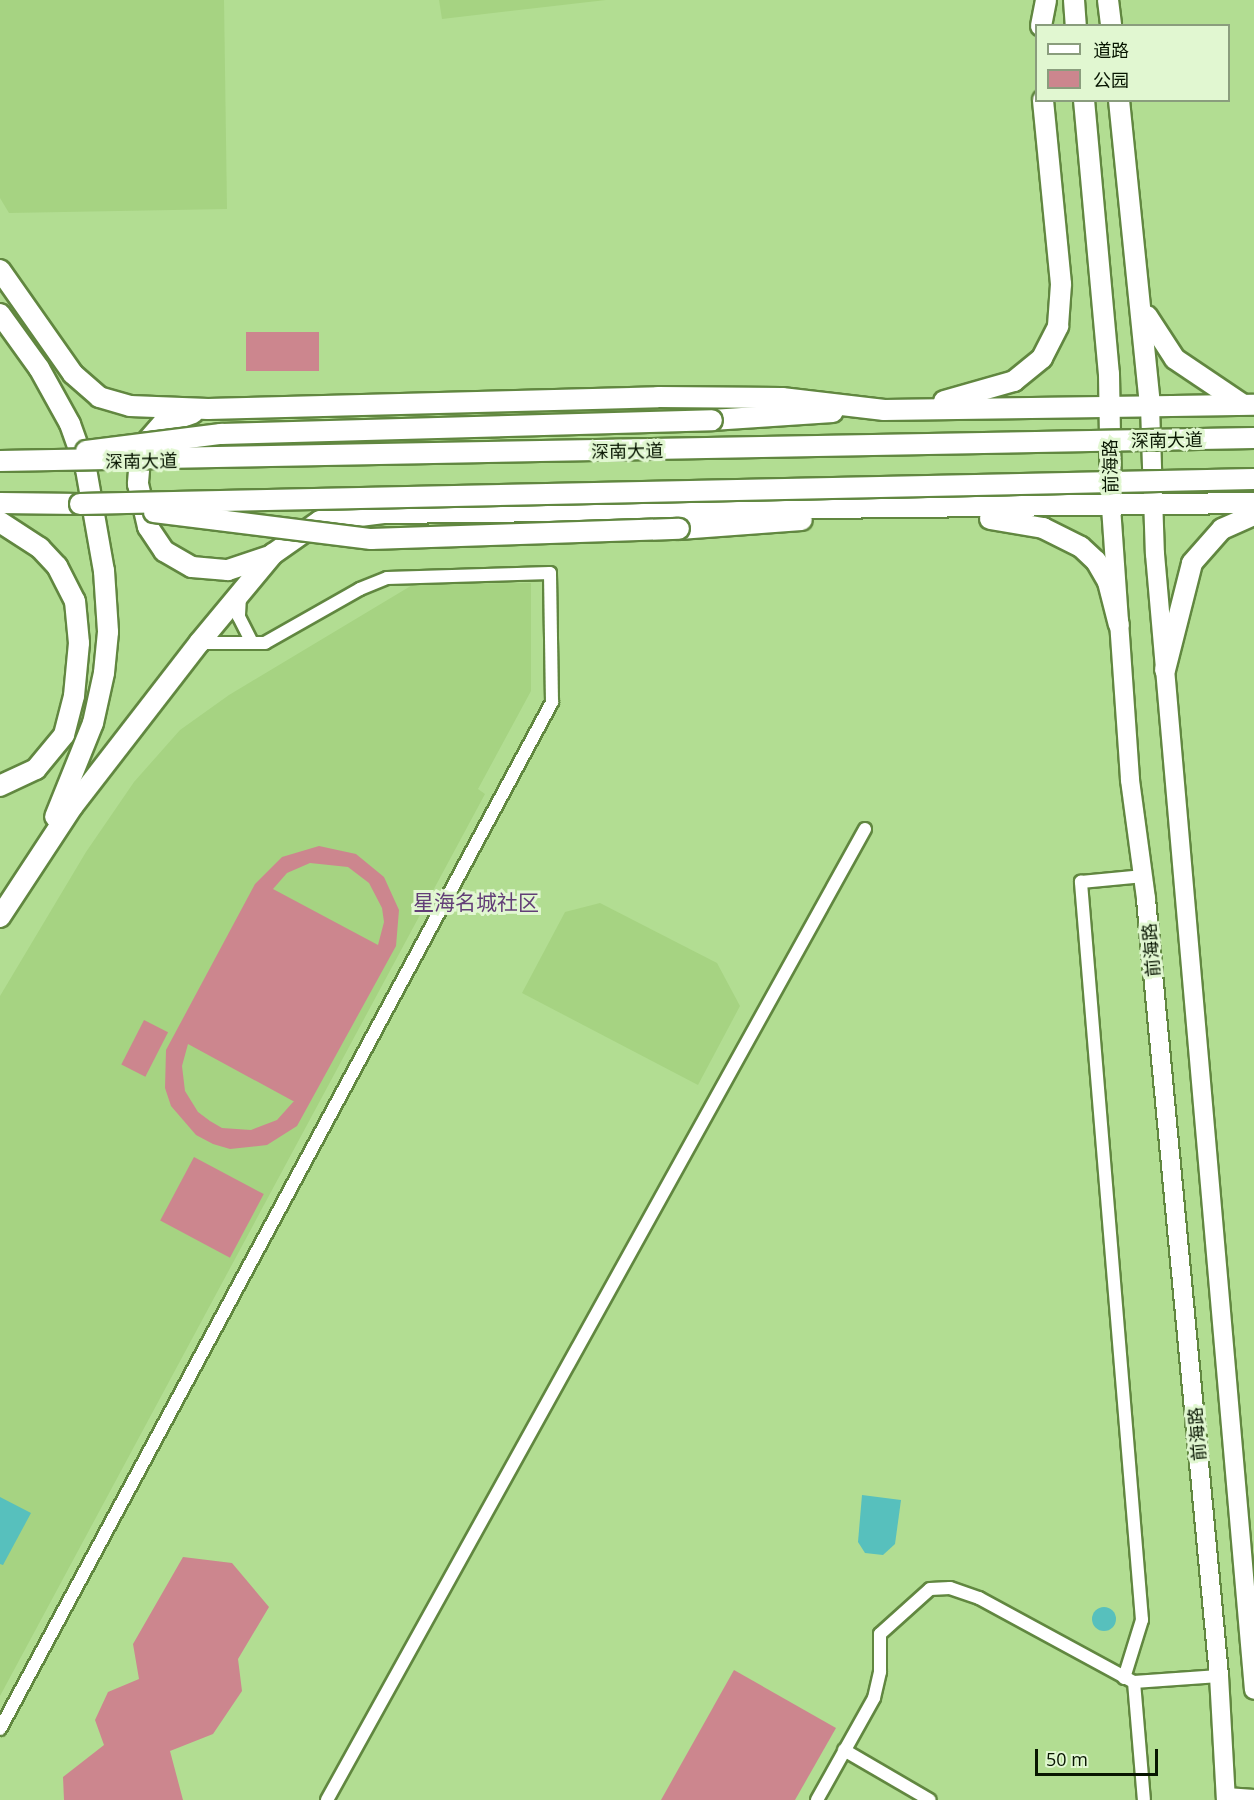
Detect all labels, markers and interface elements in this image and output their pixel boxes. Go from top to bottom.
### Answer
legend [1035,24,1230,102]
text: 道路 [1093,38,1129,62]
text: 公园 [1093,68,1129,92]
street label: 深南大道 [1131,429,1203,451]
street label: 前海路 [1099,439,1121,493]
street label: 深南大道 [591,440,663,462]
street label: 深南大道 [105,450,177,472]
district label: 星海名城社区 [413,889,539,915]
street label: 前海路 [1138,922,1164,978]
street label: 前海路 [1184,1406,1210,1462]
scale bar [1038,1737,1161,1775]
text: 50 m [1046,1747,1088,1771]

